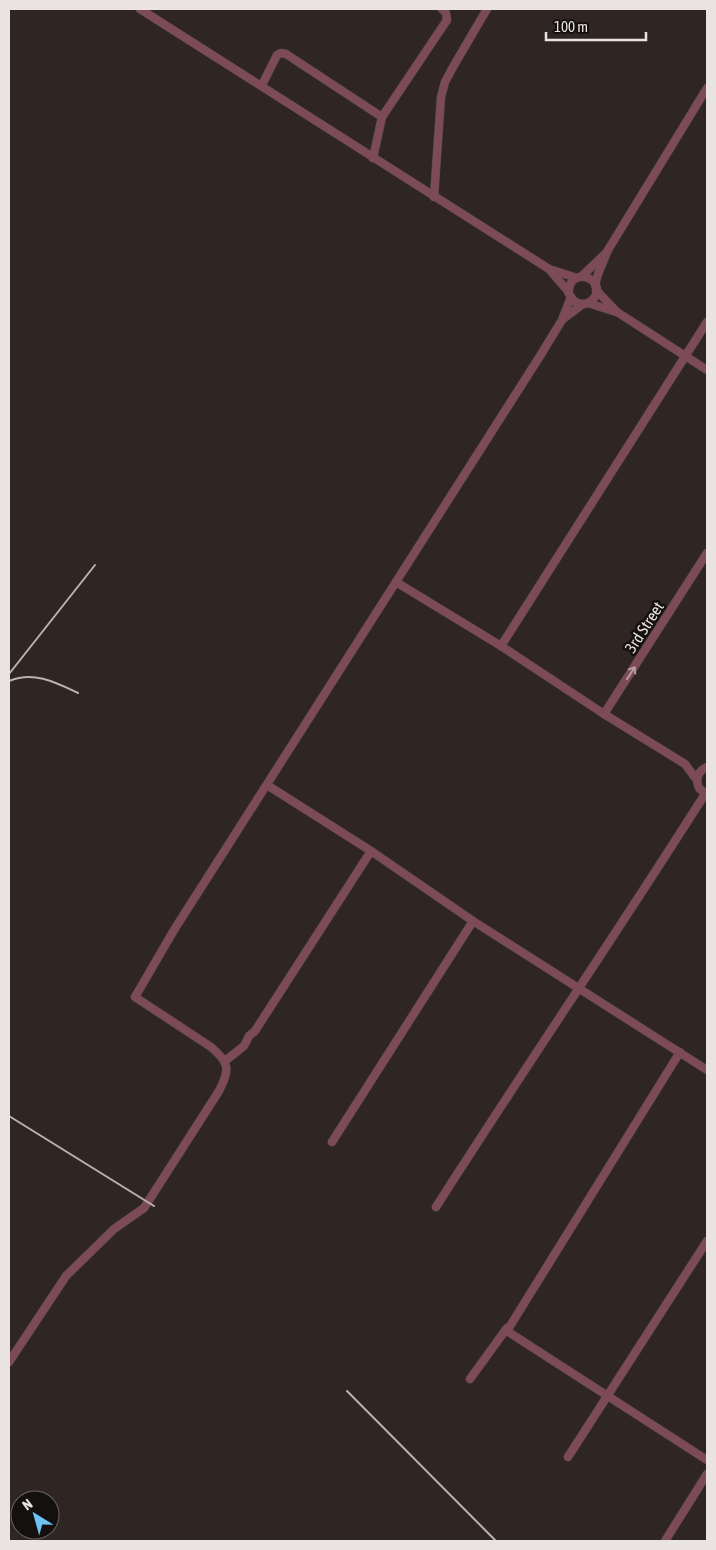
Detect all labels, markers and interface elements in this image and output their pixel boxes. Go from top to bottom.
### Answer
scale bar [546,10,646,42]
text: 100 m [554,18,588,35]
street label: 3rd Street [621,598,667,656]
one-way arrow [626,667,636,681]
north arrow [10,1490,60,1540]
text: N [19,1496,35,1513]

